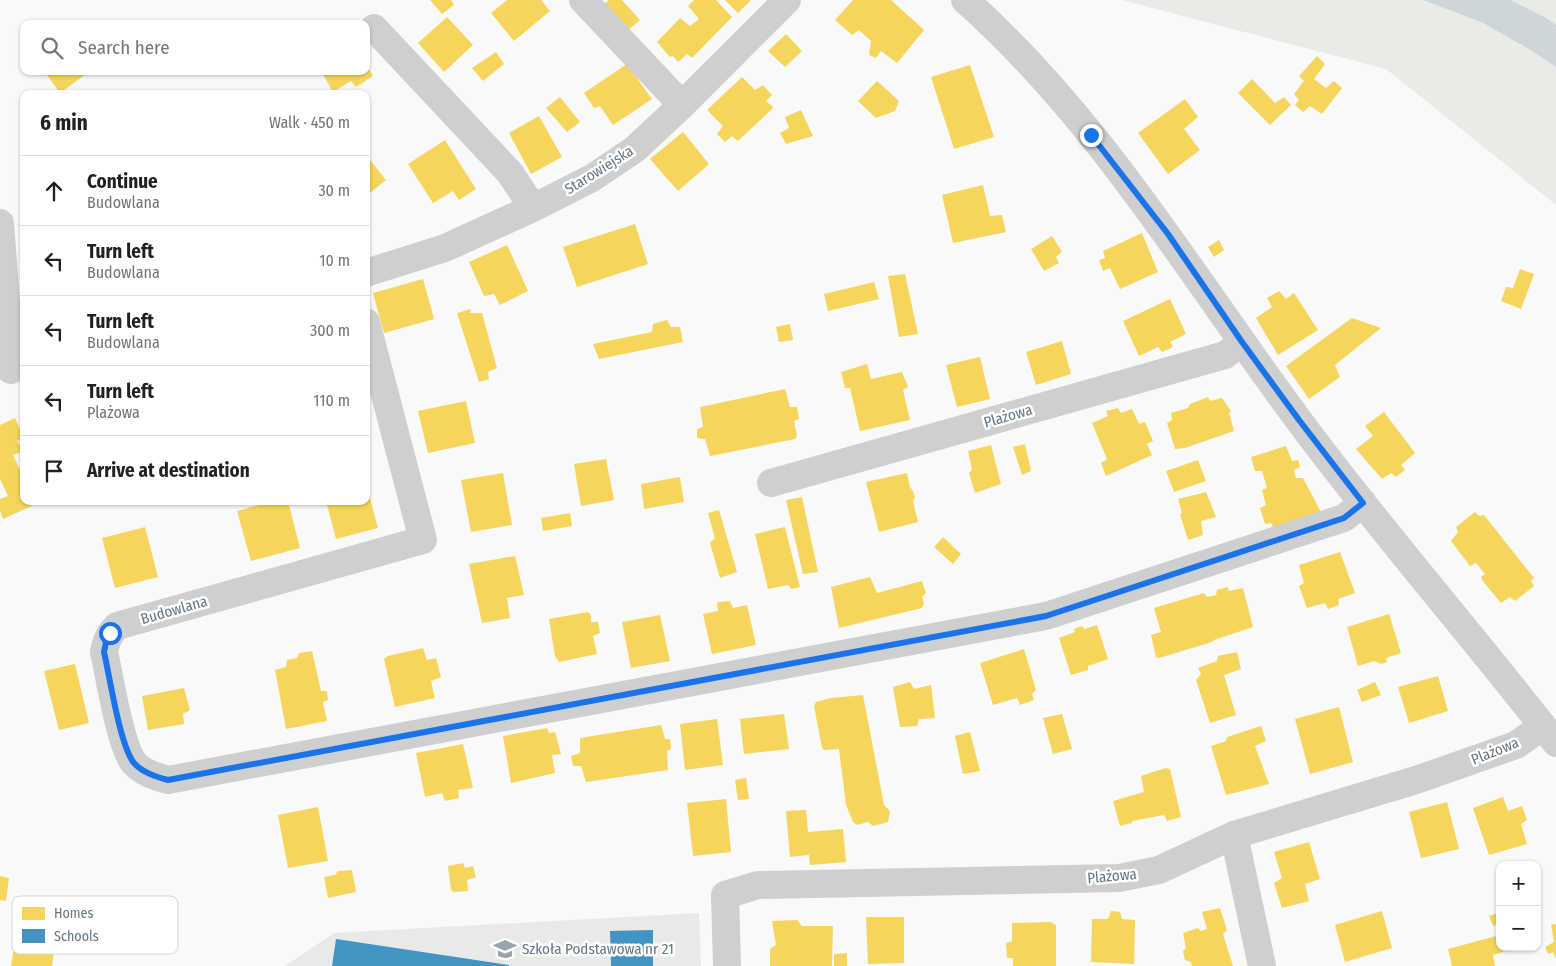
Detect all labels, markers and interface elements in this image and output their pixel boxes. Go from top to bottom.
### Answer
search box [20,20,370,75]
icon: search [38,34,66,62]
text: Search here [78,36,170,59]
text: 6 min [40,110,88,136]
text: Walk · 450 m [269,113,350,132]
route end [1080,124,1103,147]
street label: Starowiejska [561,142,637,198]
text: Continue [87,170,158,193]
icon: ahead [40,177,68,205]
text: 30 m [318,181,350,200]
text: Budowlana [87,193,160,212]
text: Turn left [87,240,154,263]
icon: left [40,247,68,275]
text: 10 m [319,251,350,270]
text: Budowlana [87,263,160,282]
text: Turn left [87,310,154,333]
icon: left [40,317,68,345]
text: 300 m [310,321,350,340]
text: Budowlana [87,333,160,352]
text: Turn left [87,380,154,403]
icon: left [40,387,68,415]
text: 110 m [313,391,350,410]
street label: Plażowa [982,401,1034,431]
text: Plażowa [87,403,140,422]
icon: arrive [40,457,68,485]
text: Arrive at destination [87,459,250,482]
street label: Budowlana [139,592,209,628]
route start [99,622,122,645]
street label: Plażowa [1469,733,1521,769]
map controls [1496,861,1541,951]
button: + [1496,861,1541,906]
street label: Plażowa [1086,865,1138,887]
legend [12,896,178,954]
text: Homes [54,905,94,922]
button: − [1496,906,1541,951]
text: Schools [54,928,99,945]
school or university icon: Szkoła Podstawowa nr 21 [492,936,518,962]
place label: Szkoła Podstawowa nr 21 [522,940,674,958]

